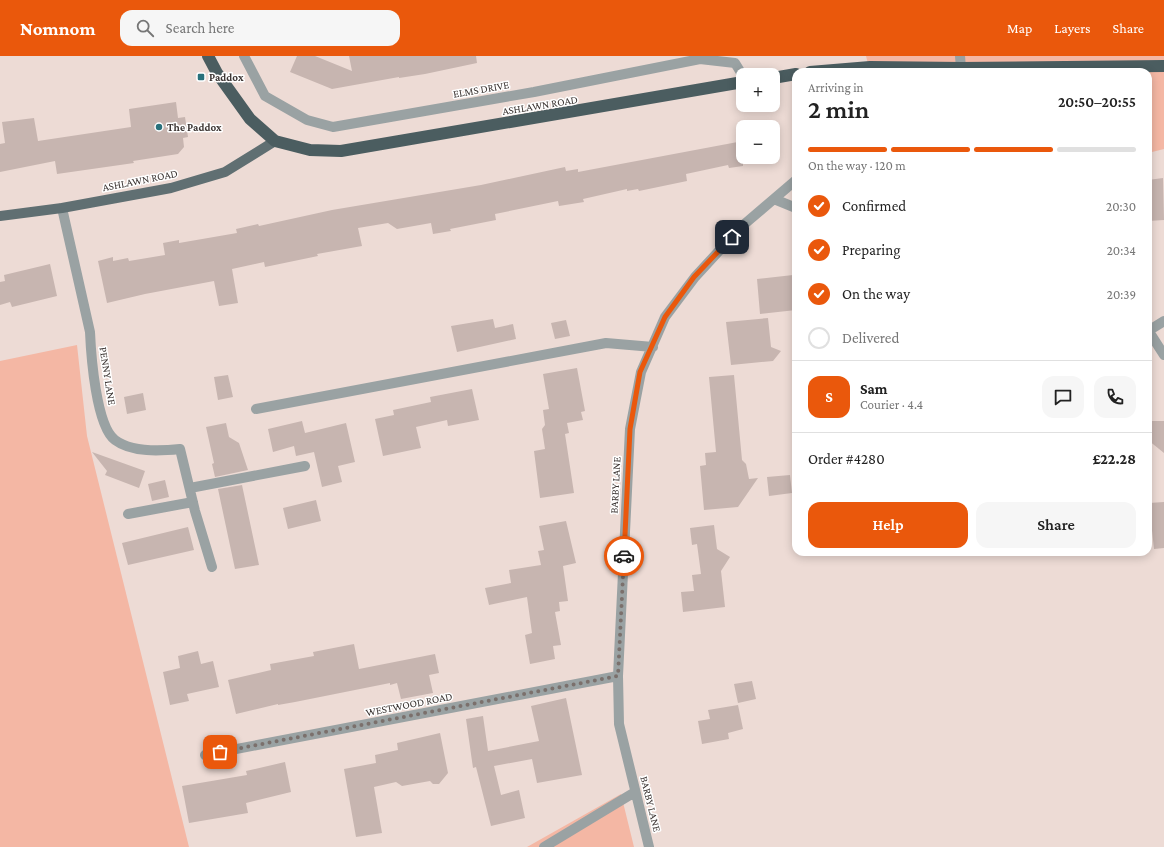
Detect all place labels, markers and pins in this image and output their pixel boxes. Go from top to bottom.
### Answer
place label: Paddox [209,71,244,83]
marker: Paddox [196,72,206,82]
place label: The Paddox [167,121,222,133]
marker: The Paddox [154,122,164,132]
pin [715,220,749,254]
pin [203,735,237,769]

